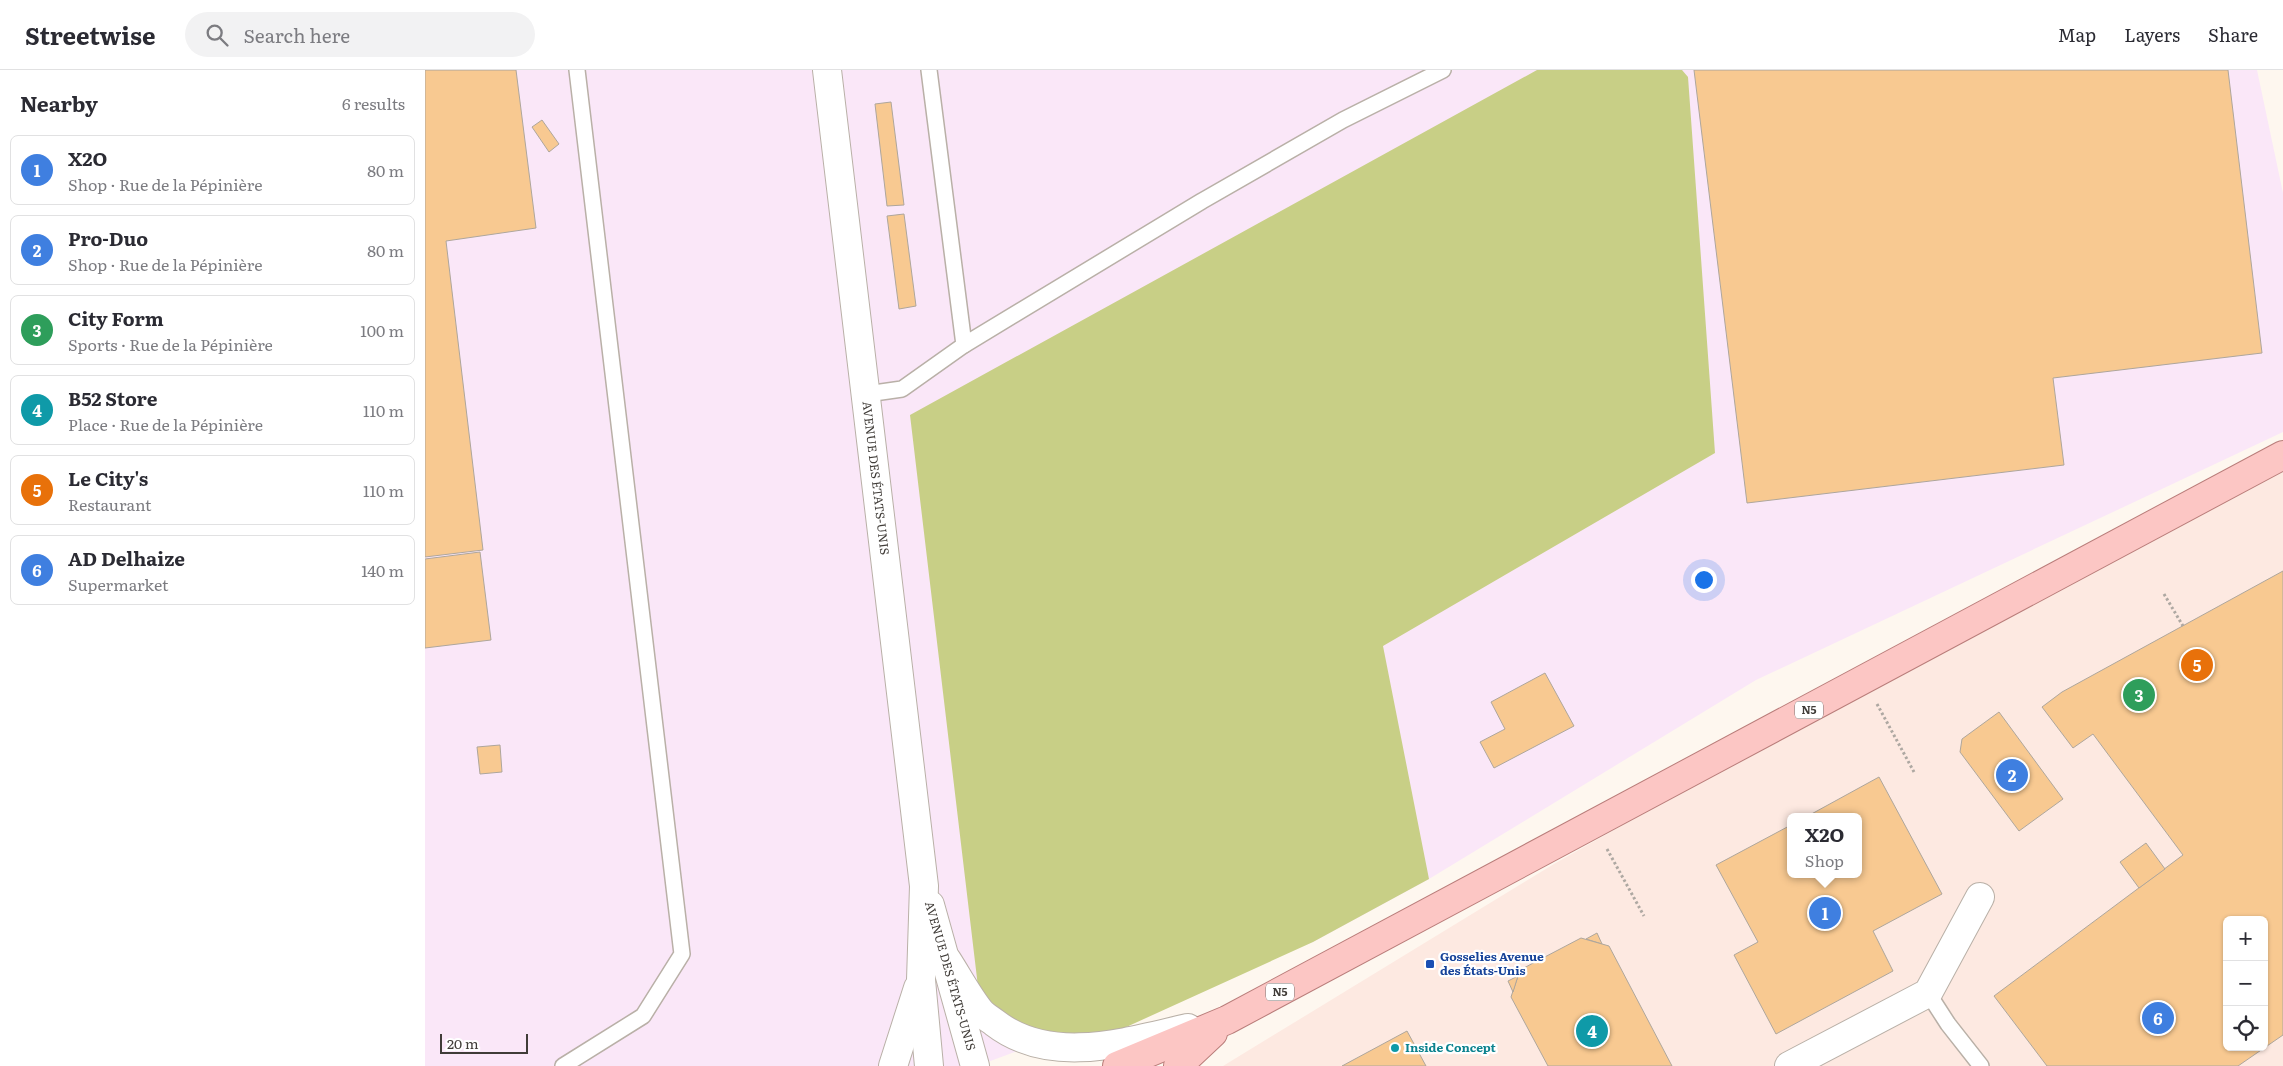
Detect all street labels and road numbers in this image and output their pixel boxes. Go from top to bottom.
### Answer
street label: AVENUE DES ÉTATS-UNIS [858,400,895,556]
road number: N5 [1795,702,1823,718]
street label: AVENUE DES ÉTATS-UNIS [921,899,981,1053]
road number: N5 [1266,984,1294,1000]

